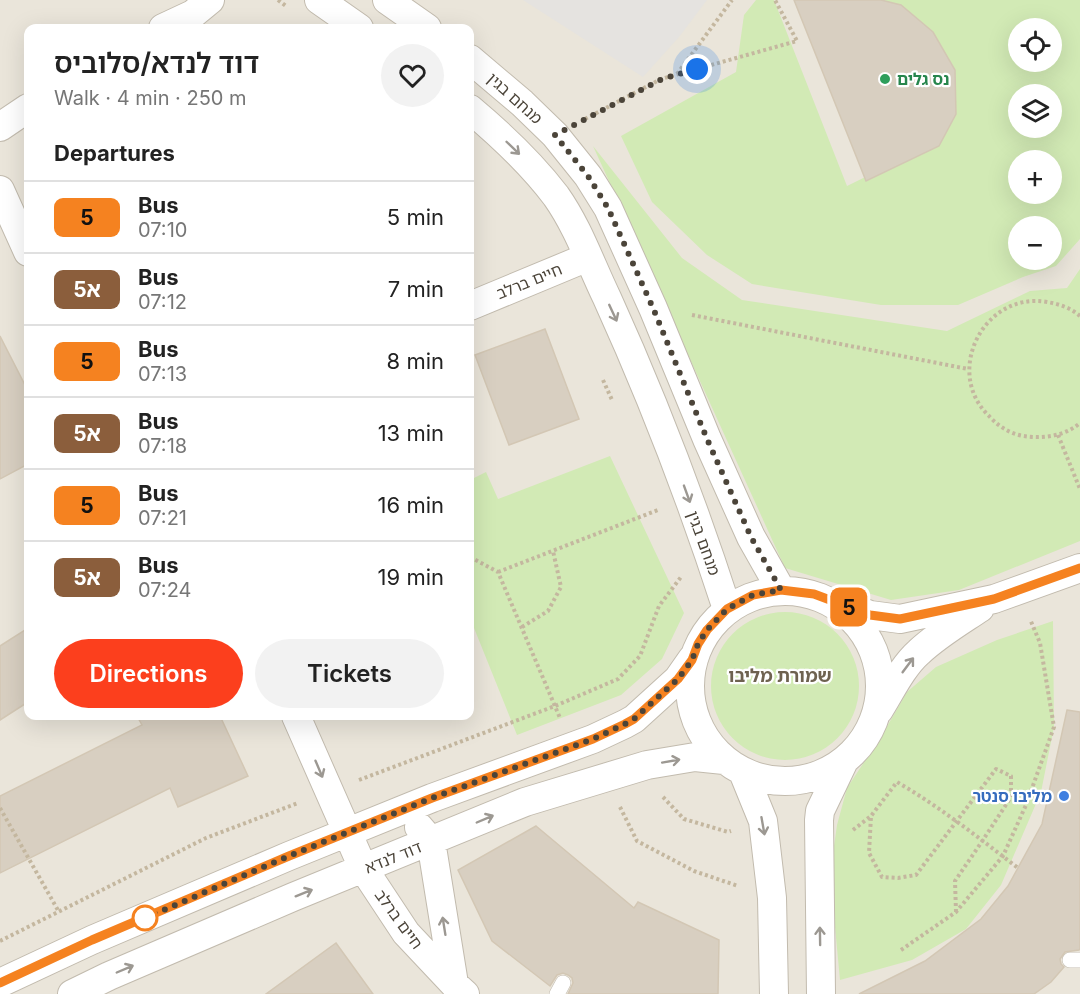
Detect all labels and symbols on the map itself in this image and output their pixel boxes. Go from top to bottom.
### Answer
your location [682,54,712,84]
street label: מנחם בגין [483,68,547,128]
place label: נס גלים [897,69,950,89]
marker: נס גלים [878,72,892,86]
one-way arrow [506,140,521,155]
street label: חיים ברלב [493,259,565,303]
one-way arrow [608,303,620,321]
one-way arrow [682,484,693,502]
street label: מנחם בגין [683,508,725,578]
line badge: 5 [830,588,868,626]
one-way arrow [902,658,915,674]
district label: שמורת מליבו [728,665,832,686]
one-way arrow [660,755,680,766]
one-way arrow [314,760,325,778]
place label: מליבו סנטר [973,786,1052,806]
marker: מליבו סנטר [1057,789,1071,803]
one-way arrow [475,813,493,824]
one-way arrow [758,816,769,835]
street label: דוד לנדא [361,836,425,877]
street label: חיים ברלב [371,885,427,953]
one-way arrow [295,887,313,898]
unlabelled marker [132,905,158,931]
one-way arrow [439,917,450,937]
one-way arrow [814,926,826,946]
one-way arrow [115,963,134,974]

